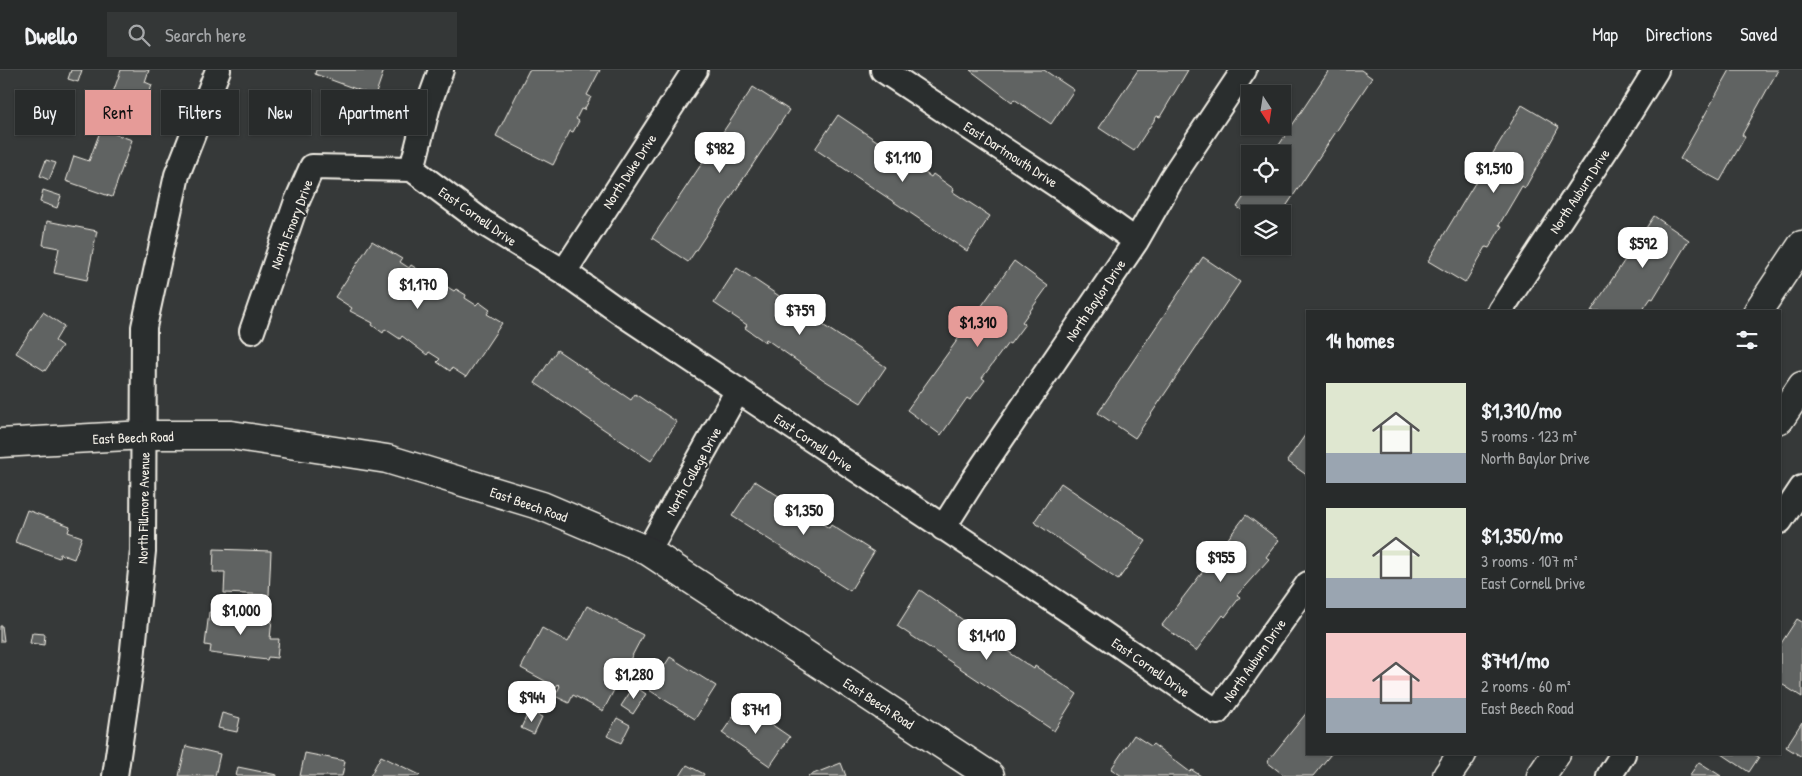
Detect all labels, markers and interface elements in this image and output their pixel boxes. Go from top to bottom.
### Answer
search box [107,12,457,57]
text: Dwello [25,19,77,51]
icon: search [125,21,153,49]
text: Search here [165,22,246,48]
text: Map [1593,22,1618,47]
text: Directions [1646,22,1712,47]
text: Saved [1740,22,1777,47]
north arrow [1241,85,1291,135]
map controls [1241,85,1291,255]
chip: Buy [15,90,75,135]
chip: Rent [85,90,151,135]
chip: Filters [161,90,239,135]
chip: New [249,90,311,135]
chip: Apartment [321,90,427,135]
street label: East Dartmouth Drive [960,116,1062,192]
street label: North Duke Drive [598,130,661,212]
pin: $982 [690,132,750,174]
text: $982 [706,137,734,159]
pin: $1,110 [862,140,944,183]
button: locate [1241,145,1291,195]
street label: North Auburn Drive [1544,145,1614,237]
text: $1,110 [885,146,921,168]
pin: $1,510 [1453,152,1535,194]
text: $1,510 [1476,157,1512,179]
street label: North Emory Drive [265,176,318,272]
street label: East Cornell Drive [435,182,521,250]
button: layers [1241,205,1291,255]
pin: $592 [1613,226,1673,269]
text: $592 [1629,232,1657,254]
street label: North Baylor Drive [1060,255,1131,345]
pin: $1,170 [377,268,459,310]
text: $1,170 [399,273,437,295]
pin: $759 [770,294,830,336]
text: $759 [786,299,814,321]
pin: $1,310 [937,306,1019,348]
text: $1,310 [959,311,997,333]
text: 14 homes [1326,326,1394,355]
icon: filters [1733,326,1761,354]
text: $1,310/mo [1481,396,1562,425]
icon: home [1366,403,1426,463]
street label: East Cornell Drive [771,409,858,476]
street label: North College Drive [661,423,726,519]
text: 5 rooms · 123 m² [1481,425,1577,447]
street label: East Beech Road [92,426,174,448]
text: North Baylor Drive [1481,447,1590,469]
street label: North Fillmore Avenue [133,452,153,564]
street label: East Beech Road [488,482,571,526]
pin: $1,350 [763,494,845,536]
text: $1,350 [785,499,823,521]
text: $1,350/mo [1481,521,1563,550]
icon: home [1366,528,1426,588]
pin: $955 [1191,540,1251,583]
text: $955 [1207,546,1235,568]
text: 3 rooms · 107 m² [1481,550,1578,572]
text: East Cornell Drive [1481,572,1585,594]
pin: $1,000 [200,594,282,636]
text: $1,000 [222,599,260,621]
street label: North Auburn Drive [1218,614,1290,705]
pin: $1,410 [946,618,1028,661]
text: $1,410 [969,624,1005,646]
street label: East Cornell Drive [1108,633,1194,701]
text: $741/mo [1481,646,1549,675]
icon: home [1366,653,1426,713]
pin: $1,280 [593,658,675,700]
text: $1,280 [615,663,653,685]
street label: East Beech Road [840,673,919,733]
text: 2 rooms · 60 m² [1481,675,1571,697]
pin: $944 [502,680,562,723]
text: $944 [519,686,545,708]
pin: $741 [726,692,786,735]
text: East Beech Road [1481,697,1573,719]
text: $741 [742,698,770,720]

